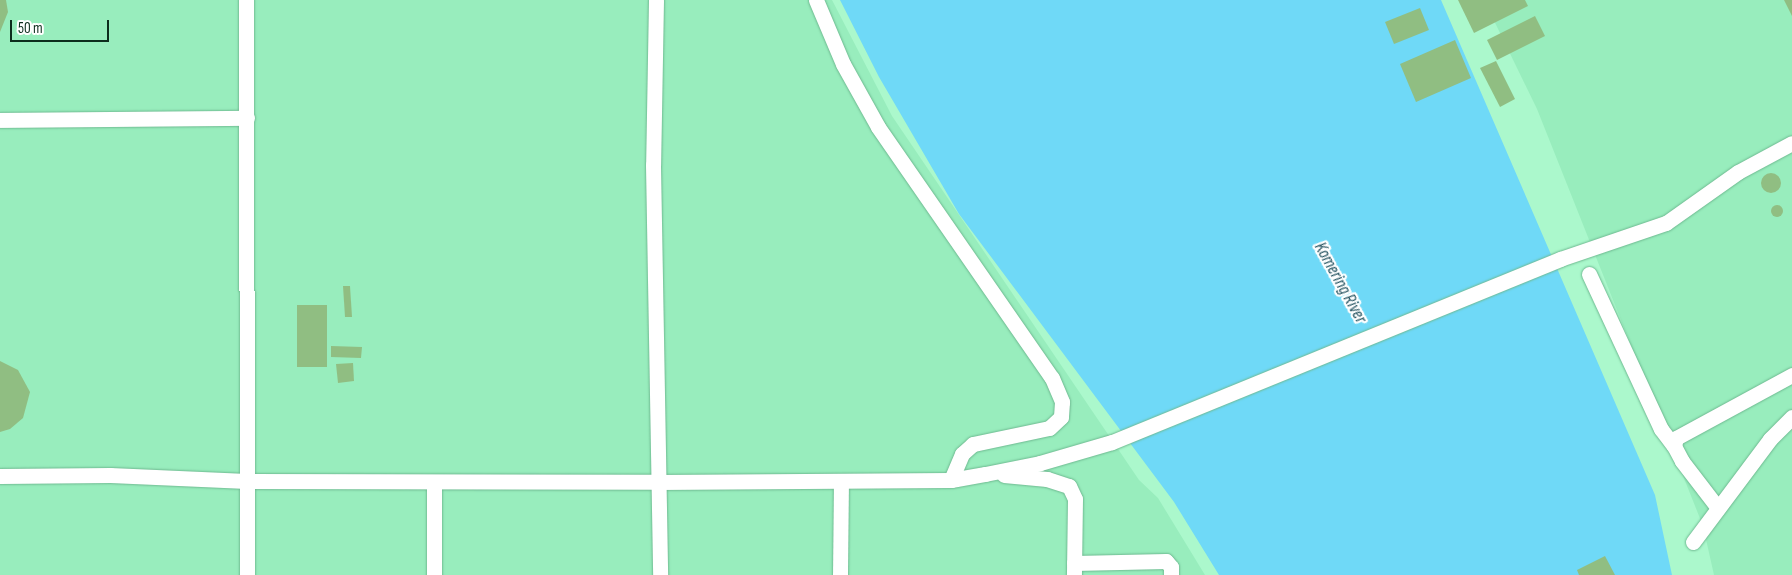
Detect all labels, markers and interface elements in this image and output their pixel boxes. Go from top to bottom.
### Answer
scale bar [12,10,111,42]
text: 50 m [18,19,43,38]
water label: Komering River [1309,239,1371,327]

